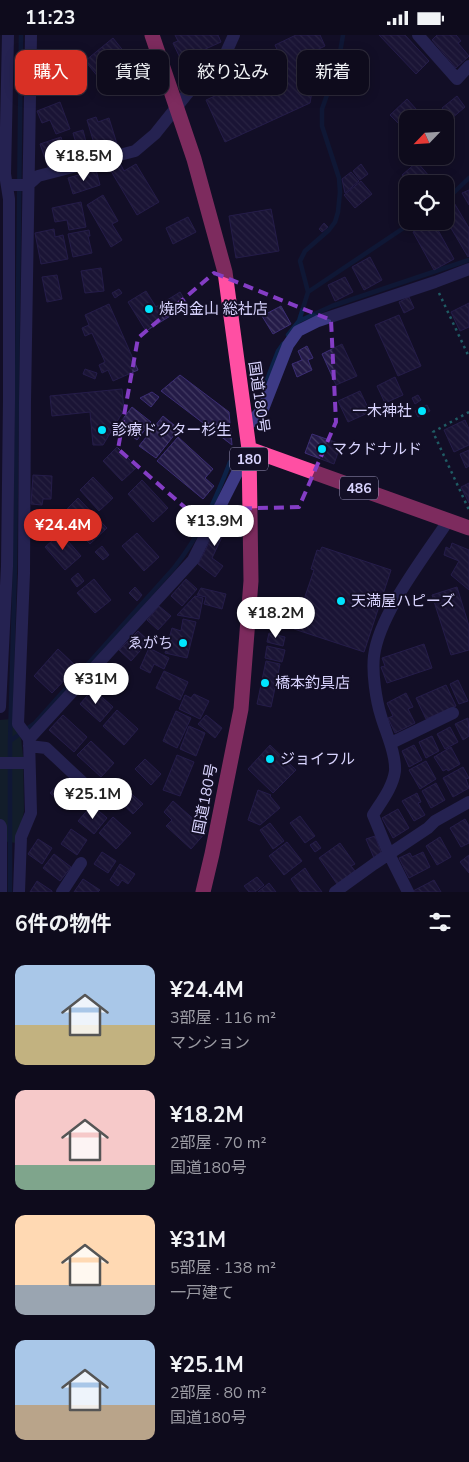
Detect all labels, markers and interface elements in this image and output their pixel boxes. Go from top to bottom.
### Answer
text: 11:23 [25,5,75,31]
chip: 購入 [15,50,87,95]
chip: 賃貸 [97,50,169,95]
chip: 絞り込み [179,50,287,95]
chip: 新着 [297,50,369,95]
north arrow [399,110,454,165]
map controls [399,110,454,230]
pin: ¥18.5M [43,139,125,182]
text: ¥18.5M [56,145,112,167]
button: locate [399,175,454,230]
place label: 焼肉金山 総社店 [159,299,268,319]
marker: 焼肉金山 総社店 [143,303,155,315]
street label: 国道180号 [244,360,274,434]
place label: 一木神社 [352,401,412,421]
marker: 一木神社 [416,405,428,417]
place label: 診療ドクター杉生 [112,420,231,440]
marker: 診療ドクター杉生 [96,424,108,436]
place label: マクドナルド [332,439,422,459]
marker: マクドナルド [316,443,328,455]
road number: 180 [230,447,268,471]
road number: 486 [340,477,378,499]
pin: ¥13.9M [174,505,256,547]
pin: ¥24.4M [22,509,104,551]
text: ¥13.9M [187,510,243,532]
text: ¥24.4M [35,514,91,536]
place label: 天満屋ハピーズ [351,591,455,611]
marker: 天満屋ハピーズ [335,595,347,607]
pin: ¥18.2M [235,597,317,639]
text: ¥18.2M [248,602,304,624]
place label: ゑがち [128,633,173,653]
marker: ゑがち [177,637,189,649]
pin: ¥31M [66,663,126,705]
text: ¥31M [75,668,117,690]
place label: 橋本釣具店 [275,673,350,693]
marker: 橋本釣具店 [259,677,271,689]
place label: ジョイフル [280,749,355,769]
marker: ジョイフル [264,753,276,765]
street label: 国道180号 [188,762,222,836]
pin: ¥25.1M [52,777,134,820]
text: ¥25.1M [65,783,121,805]
icon: filters [426,908,454,936]
text: 6件の物件 [15,910,112,938]
text: ¥24.4M [170,976,244,1004]
icon: home [55,985,115,1045]
text: 3部屋 · 116 m² [170,1007,276,1029]
text: マンション [170,1032,250,1054]
text: ¥18.2M [170,1101,244,1129]
icon: home [55,1110,115,1170]
text: 2部屋 · 70 m² [170,1132,267,1154]
text: 国道180号 [170,1157,247,1179]
text: ¥31M [170,1226,226,1254]
icon: home [55,1235,115,1295]
text: 5部屋 · 138 m² [170,1257,276,1279]
text: 一戸建て [170,1282,234,1304]
text: ¥25.1M [170,1351,244,1379]
icon: home [55,1360,115,1420]
text: 2部屋 · 80 m² [170,1382,267,1404]
text: 国道180号 [170,1407,247,1429]

